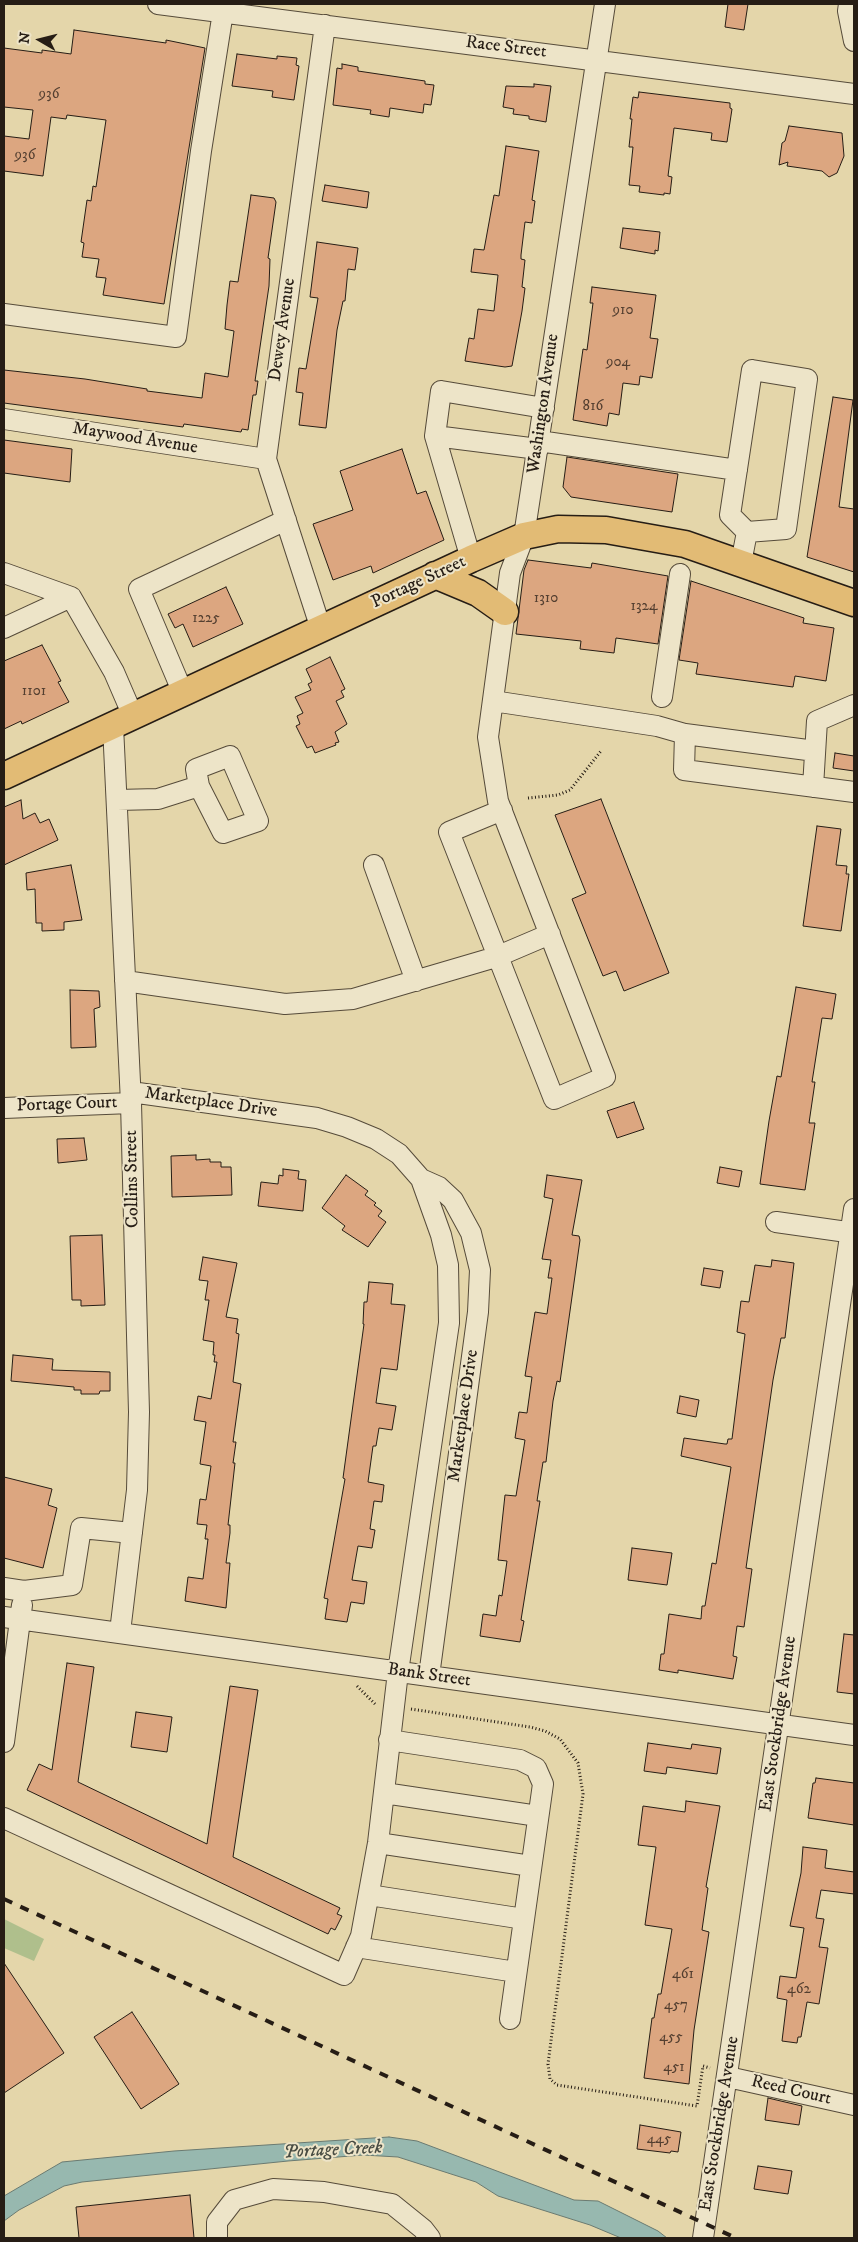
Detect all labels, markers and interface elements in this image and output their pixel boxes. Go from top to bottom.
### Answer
north arrow [15,15,65,65]
text: N [15,31,35,45]
street label: Race Street [464,32,548,64]
house number: 936 [39,86,59,104]
house number: 936 [15,147,35,165]
street label: Dewey Avenue [265,277,301,383]
house number: 910 [613,302,633,320]
street label: Washington Avenue [523,333,565,475]
house number: 904 [606,354,630,372]
house number: 816 [583,398,603,416]
street label: Maywood Avenue [71,418,199,460]
street label: Portage Street [368,552,470,614]
house number: 1310 [534,590,558,608]
house number: 1324 [630,598,658,616]
house number: 1225 [192,610,220,628]
house number: 1101 [22,683,46,701]
street label: Marketplace Drive [143,1083,279,1123]
street label: Portage Court [16,1092,118,1118]
street label: Collins Street [121,1130,145,1228]
street label: Marketplace Drive [444,1348,484,1484]
street label: East Stockbridge Avenue [756,1635,802,1813]
street label: Bank Street [386,1659,472,1693]
house number: 461 [672,1966,694,1984]
house number: 462 [787,1981,811,1999]
house number: 457 [664,1997,688,2015]
house number: 455 [659,2029,683,2047]
street label: East Stockbridge Avenue [695,2035,745,2213]
house number: 451 [663,2059,685,2077]
street label: Reed Court [749,2071,833,2111]
house number: 445 [647,2131,671,2149]
water label: Portage Creek [283,2137,383,2165]

